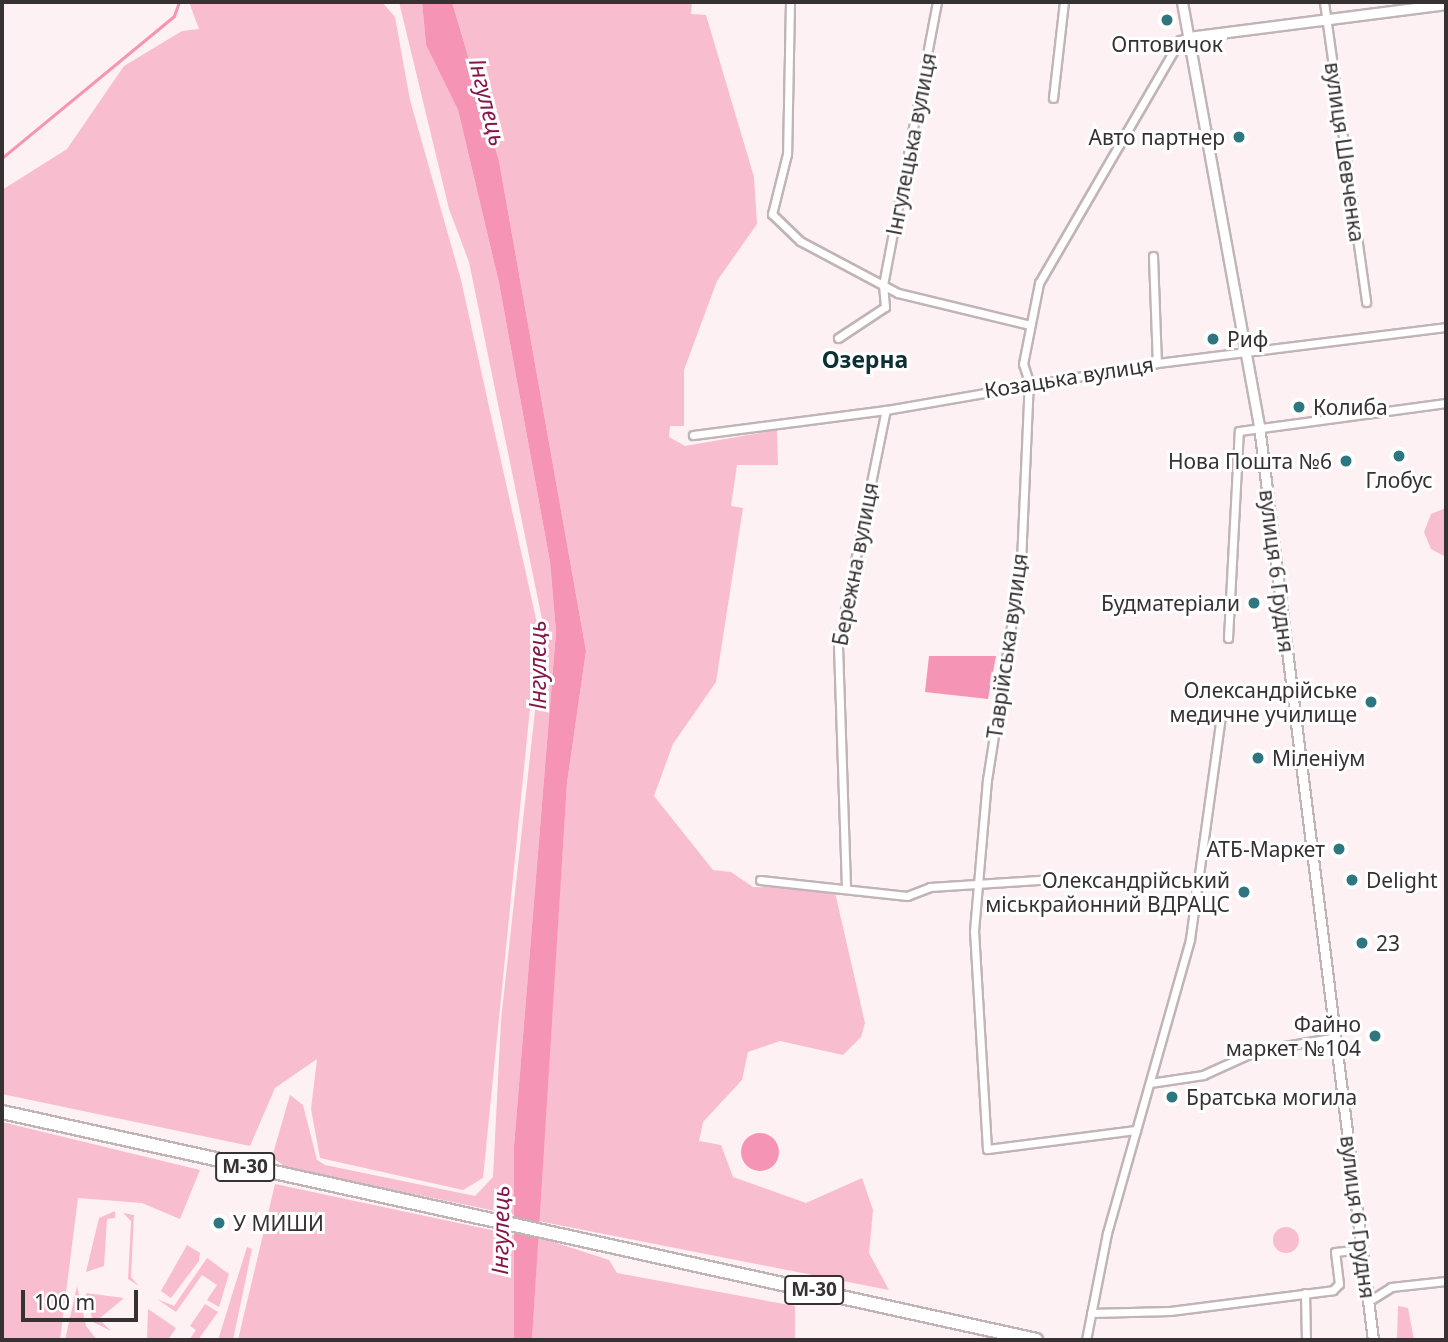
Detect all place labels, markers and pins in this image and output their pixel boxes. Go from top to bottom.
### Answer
marker: Оптовичок [1159,12,1175,28]
place label: Оптовичок [1111,31,1223,57]
place label: Авто партнер [1089,124,1225,150]
marker: Авто партнер [1231,129,1247,145]
place label: Риф [1227,326,1268,352]
marker: Риф [1205,331,1221,347]
place label: Колиба [1313,394,1388,420]
marker: Колиба [1291,399,1307,415]
place label: Нова Пошта №6 [1168,448,1332,474]
marker: Глобус [1391,448,1407,464]
marker: Нова Пошта №6 [1338,453,1354,469]
place label: Глобус [1365,467,1433,493]
place label: Будматеріали [1101,590,1240,616]
marker: Будматеріали [1246,595,1262,611]
place label: Олександрійське медичне училище [1170,677,1357,727]
marker: Олександрійське медичне училище [1363,694,1379,710]
place label: Міленіум [1272,745,1365,771]
marker: Міленіум [1250,750,1266,766]
place label: АТБ-Маркет [1206,836,1325,862]
marker: АТБ-Маркет [1331,841,1347,857]
place label: Олександрійський міськрайонний ВДРАЦС [985,867,1230,917]
place label: Delight [1366,867,1437,893]
marker: Delight [1344,872,1360,888]
marker: Олександрійський міськрайонний ВДРАЦС [1236,884,1252,900]
place label: 23 [1376,930,1400,956]
marker: 23 [1354,935,1370,951]
place label: Файно маркет №104 [1226,1011,1361,1061]
marker: Файно маркет №104 [1367,1028,1383,1044]
place label: Братська могила [1186,1084,1357,1110]
marker: Братська могила [1164,1089,1180,1105]
place label: У МИШИ [233,1210,324,1236]
marker: У МИШИ [211,1215,227,1231]

